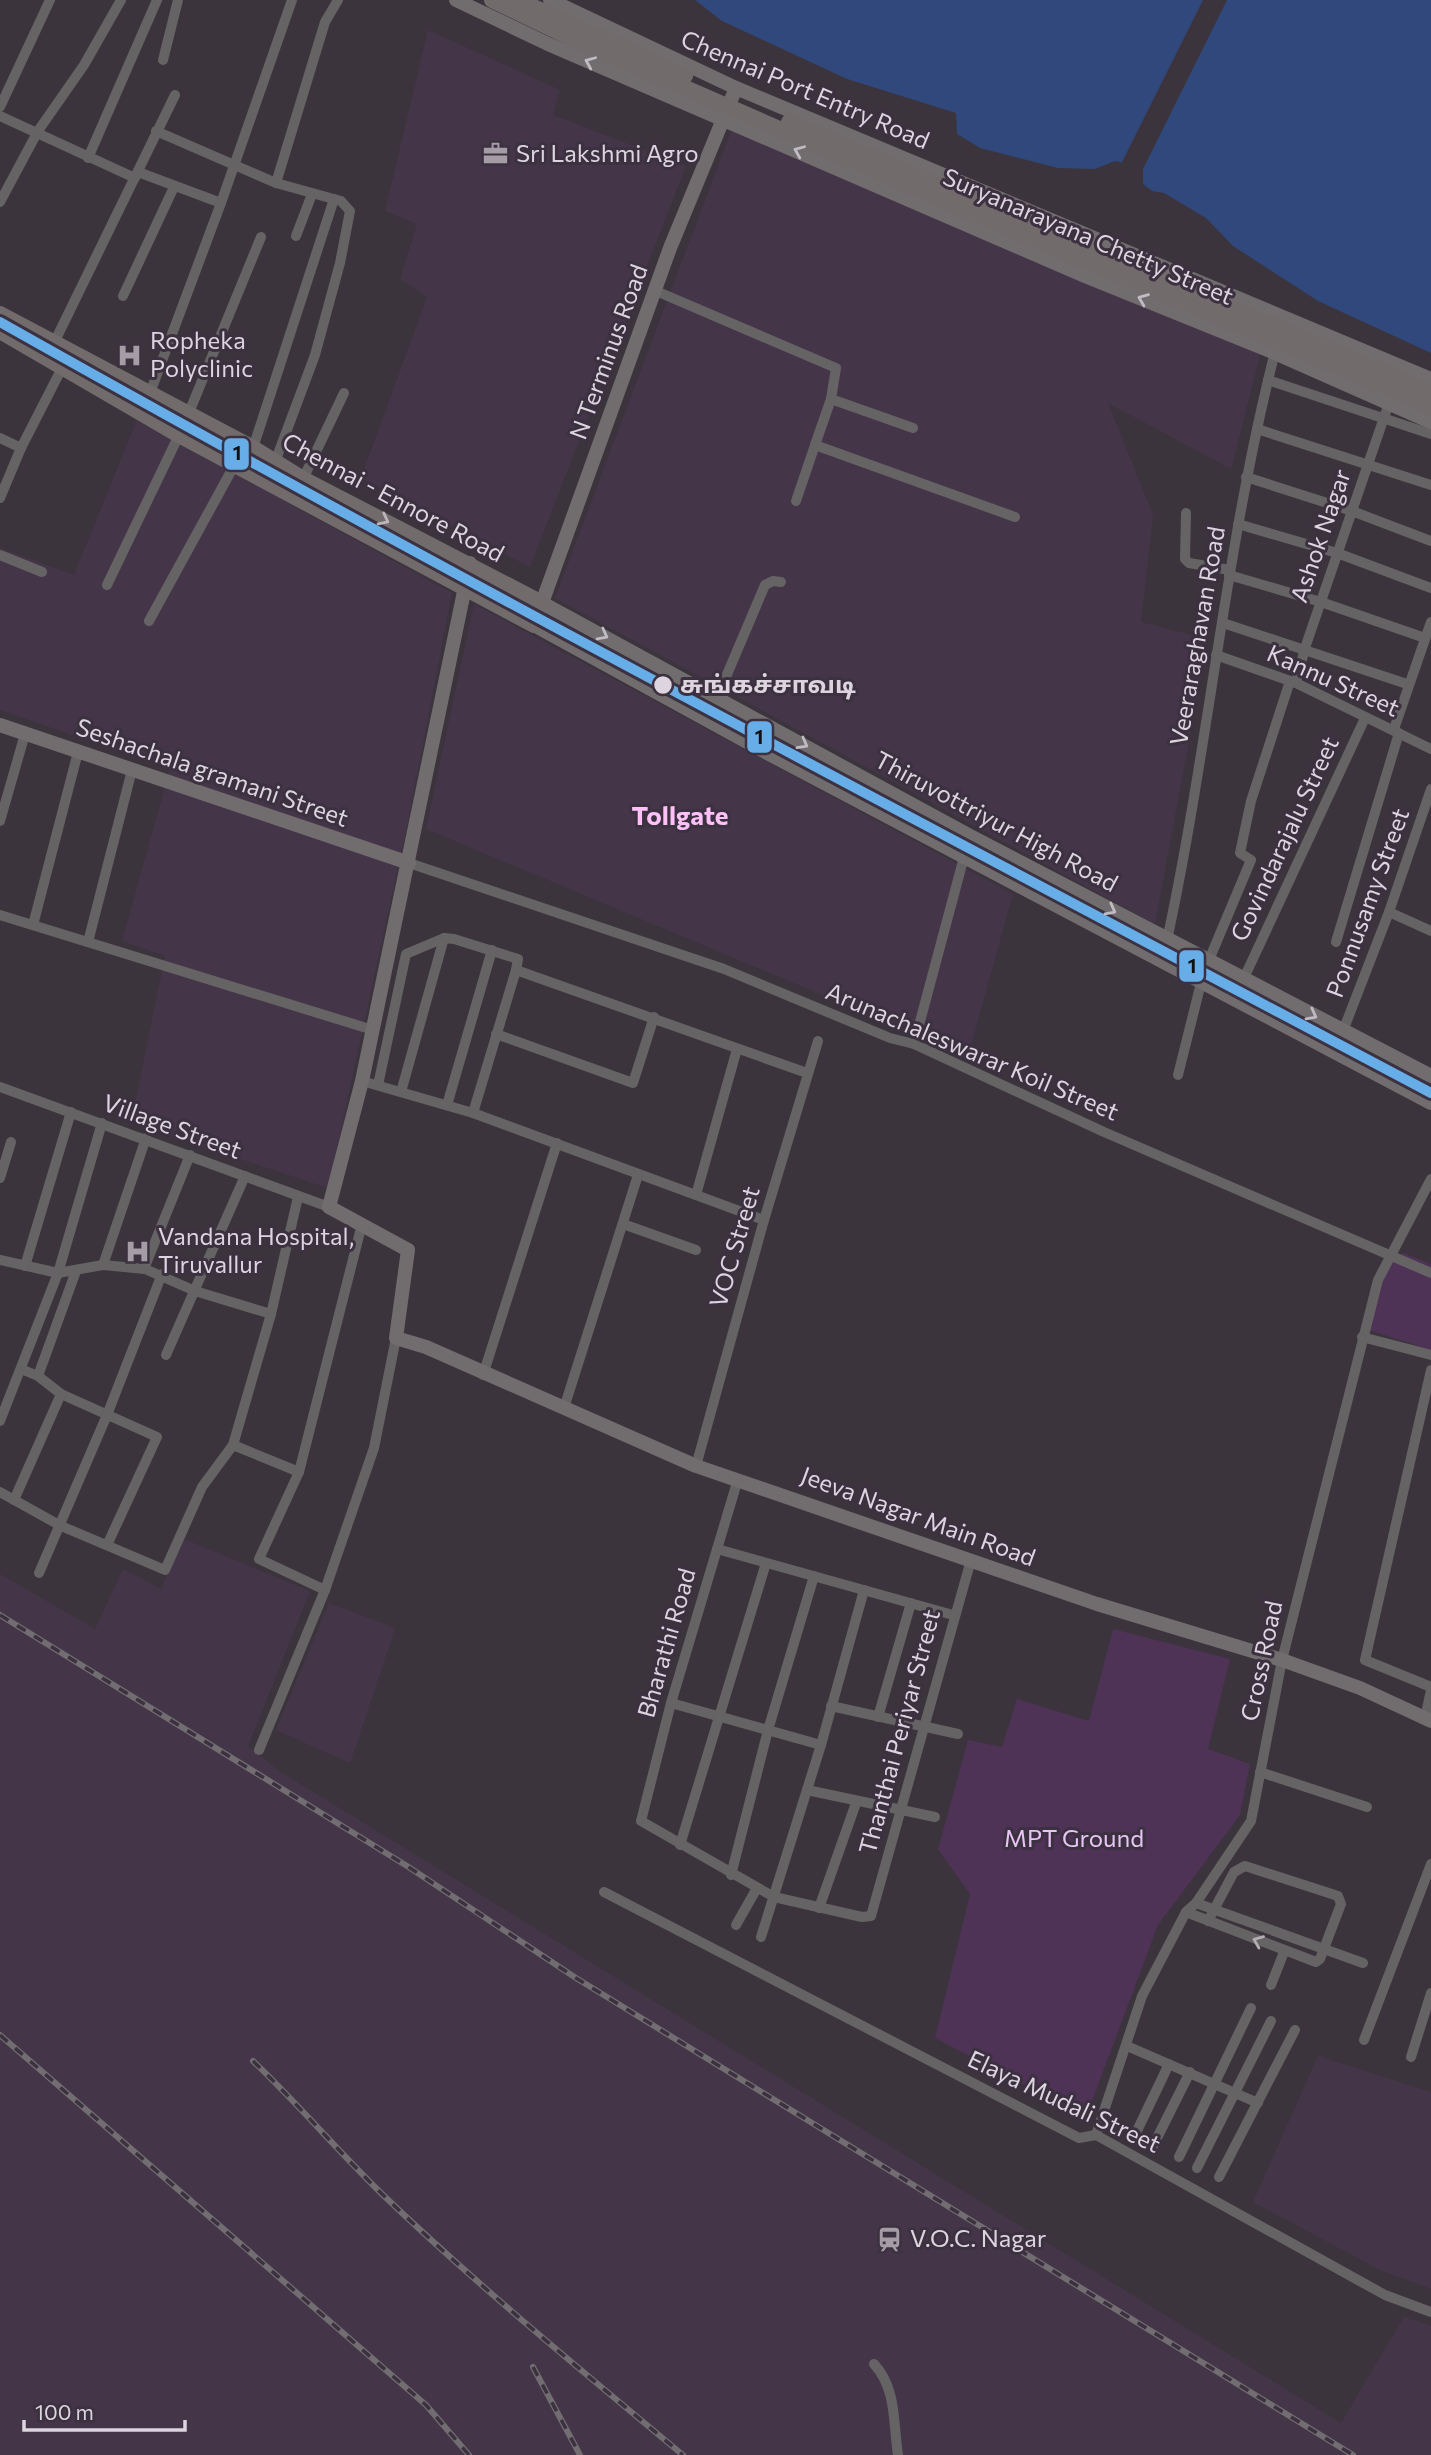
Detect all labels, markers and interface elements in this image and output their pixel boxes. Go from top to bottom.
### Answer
street label: Chennai Port Entry Road [677,23,934,154]
one-way arrow [585,56,597,70]
place label: Sri Lakshmi Agro [516,138,699,167]
office icon: Sri Lakshmi Agro [482,140,510,168]
one-way arrow [794,146,806,160]
street label: Suryanarayana Chetty Street [939,161,1238,310]
street label: N Terminus Road [562,260,653,443]
one-way arrow [1138,293,1150,307]
place label: Ropheka Polyclinic [150,325,253,382]
hospital icon: Ropheka Polyclinic [116,341,144,369]
street label: Chennai - Ennore Road [278,426,510,567]
line badge: 1 [223,437,250,471]
text: 1 [233,441,241,464]
street label: Ashok Nagar [1283,465,1356,606]
one-way arrow [377,511,389,525]
street label: Veeraraghavan Road [1163,524,1230,748]
one-way arrow [596,627,608,640]
street label: Kannu Street [1263,638,1405,722]
place label: சுங்கச்சாவடி [680,669,856,700]
marker: சுங்கச்சாவடி [652,674,674,696]
street label: Seshachala gramani Street [72,711,353,832]
line badge: 1 [746,720,773,754]
text: 1 [755,725,763,748]
street label: Govindarajalu Street [1223,731,1344,945]
one-way arrow [795,736,808,749]
street label: Thiruvottriyur High Road [870,744,1123,897]
district label: Tollgate [631,799,729,830]
street label: Ponnusamy Street [1319,804,1414,1001]
one-way arrow [1104,901,1116,915]
line badge: 1 [1178,949,1205,983]
text: 1 [1188,954,1196,977]
street label: Arunachaleswarar Koil Street [822,976,1124,1126]
one-way arrow [1305,1007,1318,1020]
street label: Village Street [99,1087,246,1164]
street label: VOC Street [702,1183,765,1310]
place label: Vandana Hospital, Tiruvallur [158,1221,354,1278]
hospital icon: Vandana Hospital, Tiruvallur [124,1237,152,1265]
street label: Jeeva Nagar Main Road [797,1460,1040,1572]
street label: Bharathi Road [630,1565,701,1721]
street label: Cross Road [1234,1598,1287,1723]
street label: Thanthai Periyar Street [852,1606,945,1857]
park label: MPT Ground [1004,1823,1144,1852]
one-way arrow [1253,1936,1265,1950]
street label: Elaya Mudali Street [964,2043,1166,2158]
place label: V.O.C. Nagar [910,2223,1047,2252]
station icon: V.O.C. Nagar [876,2225,904,2253]
scale bar [24,2388,186,2432]
text: 100 m [35,2399,94,2424]

